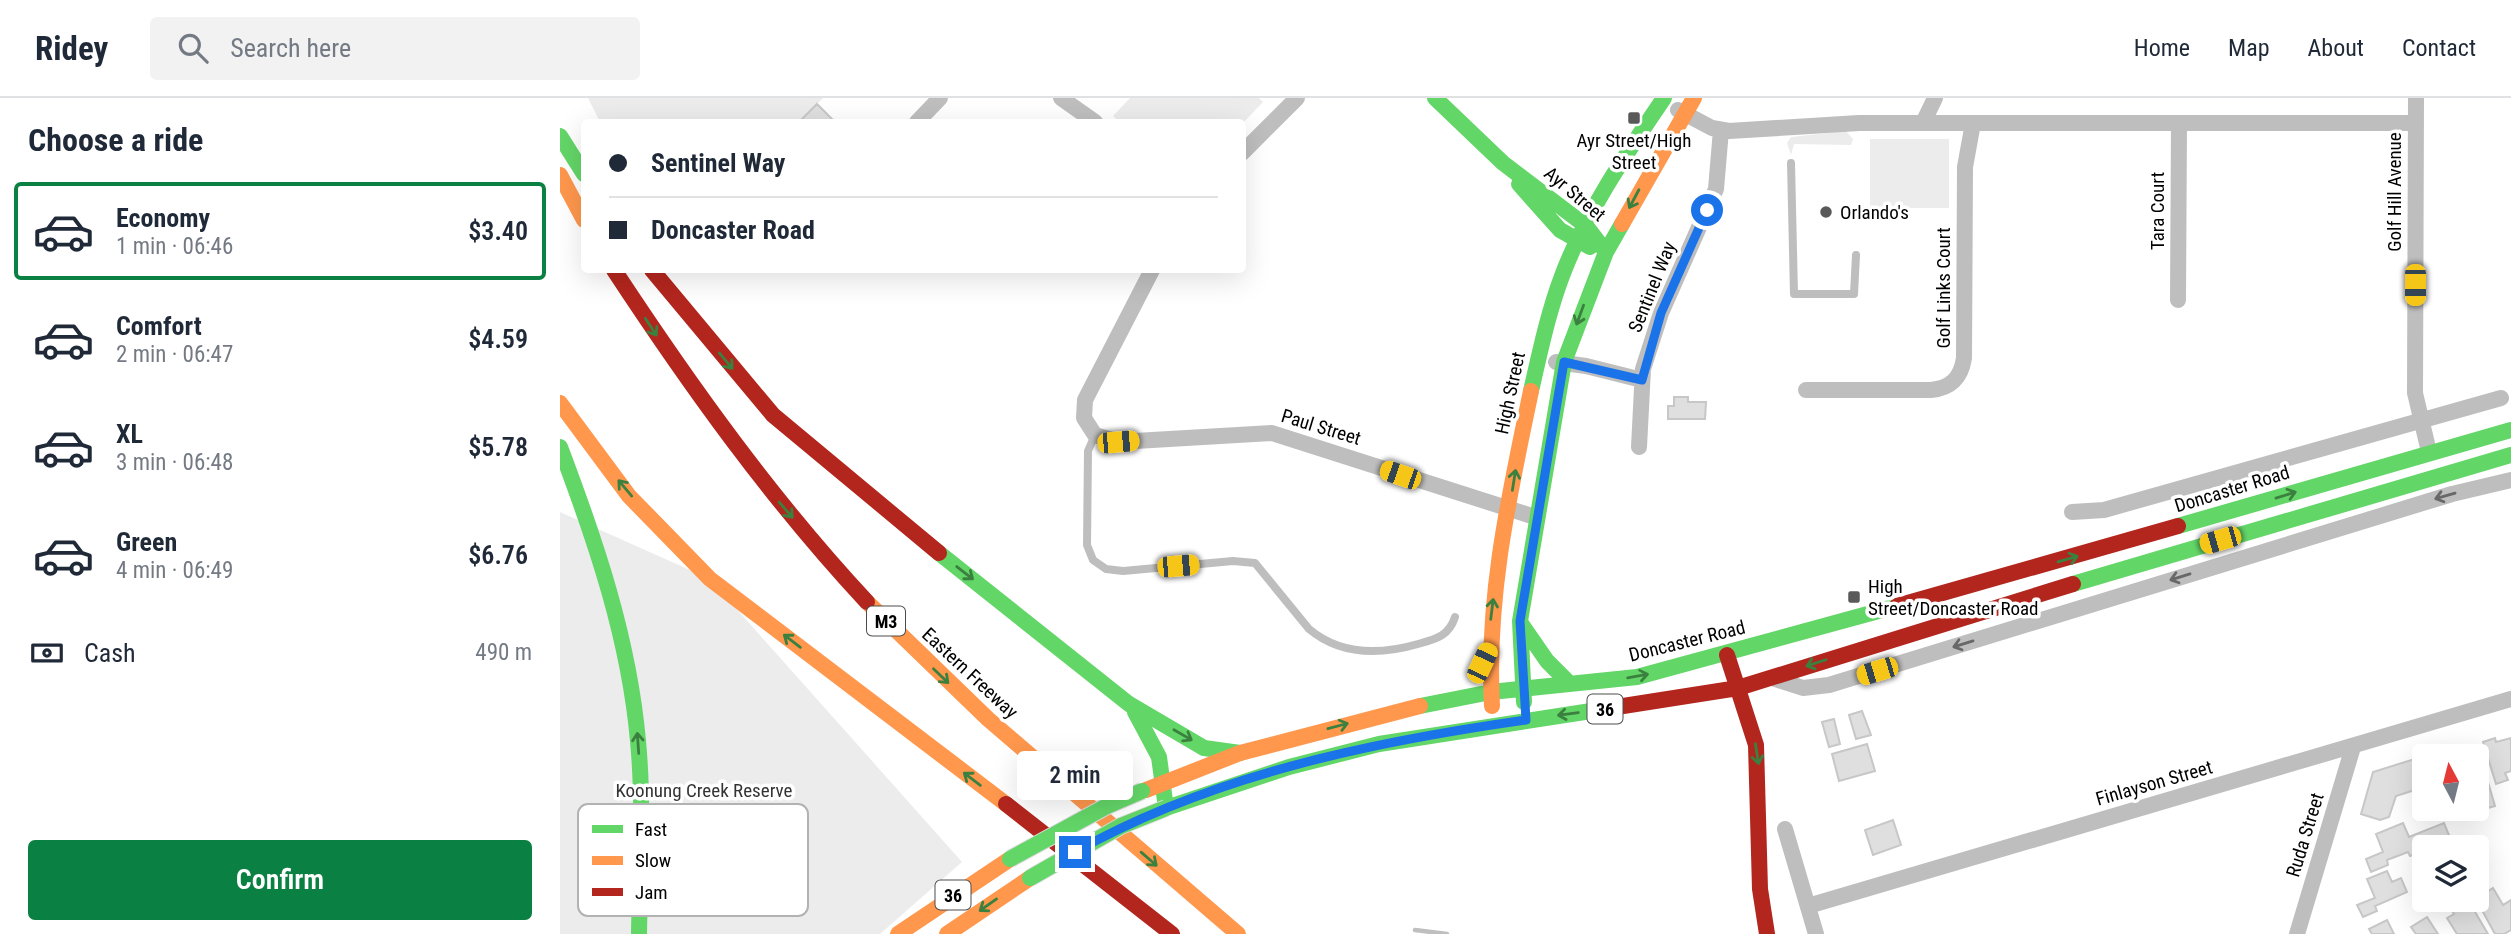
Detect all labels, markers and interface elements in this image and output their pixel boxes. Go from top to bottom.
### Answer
search box [150,17,640,80]
text: Ridey [35,29,108,68]
icon: search [174,29,212,67]
text: Search here [230,33,351,63]
text: Home [2134,34,2190,62]
text: Map [2228,34,2270,62]
text: About [2308,34,2364,62]
text: Contact [2402,34,2476,62]
marker: Ayr Street/High Street [1626,110,1642,126]
text: Choose a ride [28,121,203,159]
place label: Ayr Street/High Street [1577,129,1691,174]
street label: Golf Hill Avenue [2383,132,2406,252]
text: Sentinel Way [651,148,785,178]
street label: Ayr Street [1540,162,1610,226]
street label: Tara Court [2146,172,2169,250]
one-way arrow [1627,188,1640,209]
route start [1691,194,1723,226]
icon: car [32,200,95,263]
place label: Orlando's [1840,201,1909,224]
text: Economy [116,203,210,233]
marker: Orlando's [1818,204,1834,220]
text: Doncaster Road [651,215,815,245]
text: $3.40 [468,216,528,246]
street label: Golf Links Court [1932,227,1955,349]
text: 1 min · 06:46 [116,233,233,260]
street label: Sentinel Way [1623,238,1681,336]
car [2405,264,2426,306]
one-way arrow [1573,303,1585,325]
icon: car [32,308,95,371]
text: Comfort [116,311,202,341]
one-way arrow [644,317,659,336]
text: $4.59 [468,324,528,354]
text: 2 min · 06:47 [116,341,233,368]
street label: High Street [1490,350,1530,436]
one-way arrow [718,351,734,369]
street label: Paul Street [1278,404,1364,450]
icon: car [32,416,95,479]
text: XL [116,419,143,449]
car [1097,430,1140,454]
text: $5.78 [468,432,528,462]
text: 3 min · 06:48 [116,449,233,476]
car [1377,458,1424,492]
street label: Doncaster Road [2172,461,2292,517]
one-way arrow [1508,469,1521,492]
one-way arrow [617,479,632,497]
one-way arrow [2275,487,2297,500]
one-way arrow [2434,491,2456,504]
one-way arrow [778,501,794,519]
icon: car [32,524,95,587]
car [2197,524,2244,556]
text: Green [116,527,177,557]
text: $6.76 [468,540,528,570]
one-way arrow [2057,551,2079,564]
car [1157,554,1200,578]
text: 4 min · 06:49 [116,557,233,584]
one-way arrow [955,566,973,581]
one-way arrow [2170,572,2192,585]
place label: High Street/Doncaster Road [1868,575,2039,620]
marker: High Street/Doncaster Road [1846,589,1862,605]
one-way arrow [1486,598,1499,621]
road number: M3 [867,606,905,636]
street label: Doncaster Road [1627,615,1747,667]
street label: Eastern Freeway [917,623,1023,723]
one-way arrow [783,633,801,648]
icon: cash [28,634,66,672]
text: Cash [84,638,136,668]
text: 490 m [475,639,532,666]
one-way arrow [1952,639,1974,652]
car [1464,640,1501,686]
car [1854,655,1901,687]
one-way arrow [1805,657,1827,670]
one-way arrow [932,668,949,685]
one-way arrow [1626,668,1649,682]
road number: 36 [1588,694,1622,724]
one-way arrow [1557,708,1580,721]
one-way arrow [1326,718,1348,731]
one-way arrow [1172,728,1192,742]
one-way arrow [631,732,644,755]
one-way arrow [1750,742,1763,765]
north arrow [2412,744,2488,821]
map controls [2412,744,2489,912]
callout: 2 min [1017,750,1133,800]
street label: Finlayson Street [2093,755,2215,811]
text: 2 min [1050,762,1100,789]
one-way arrow [964,771,982,786]
park label: Koonung Creek Reserve [615,779,793,802]
street label: Ruda Street [2281,790,2329,880]
legend [578,804,808,916]
text: Fast [635,818,667,841]
button: layers [2412,835,2489,912]
route end [1059,836,1091,868]
button: Confirm [28,840,532,920]
text: Slow [635,849,671,872]
one-way arrow [1139,851,1157,867]
road number: 36 [936,880,970,910]
text: Jam [635,881,668,904]
one-way arrow [978,898,998,912]

